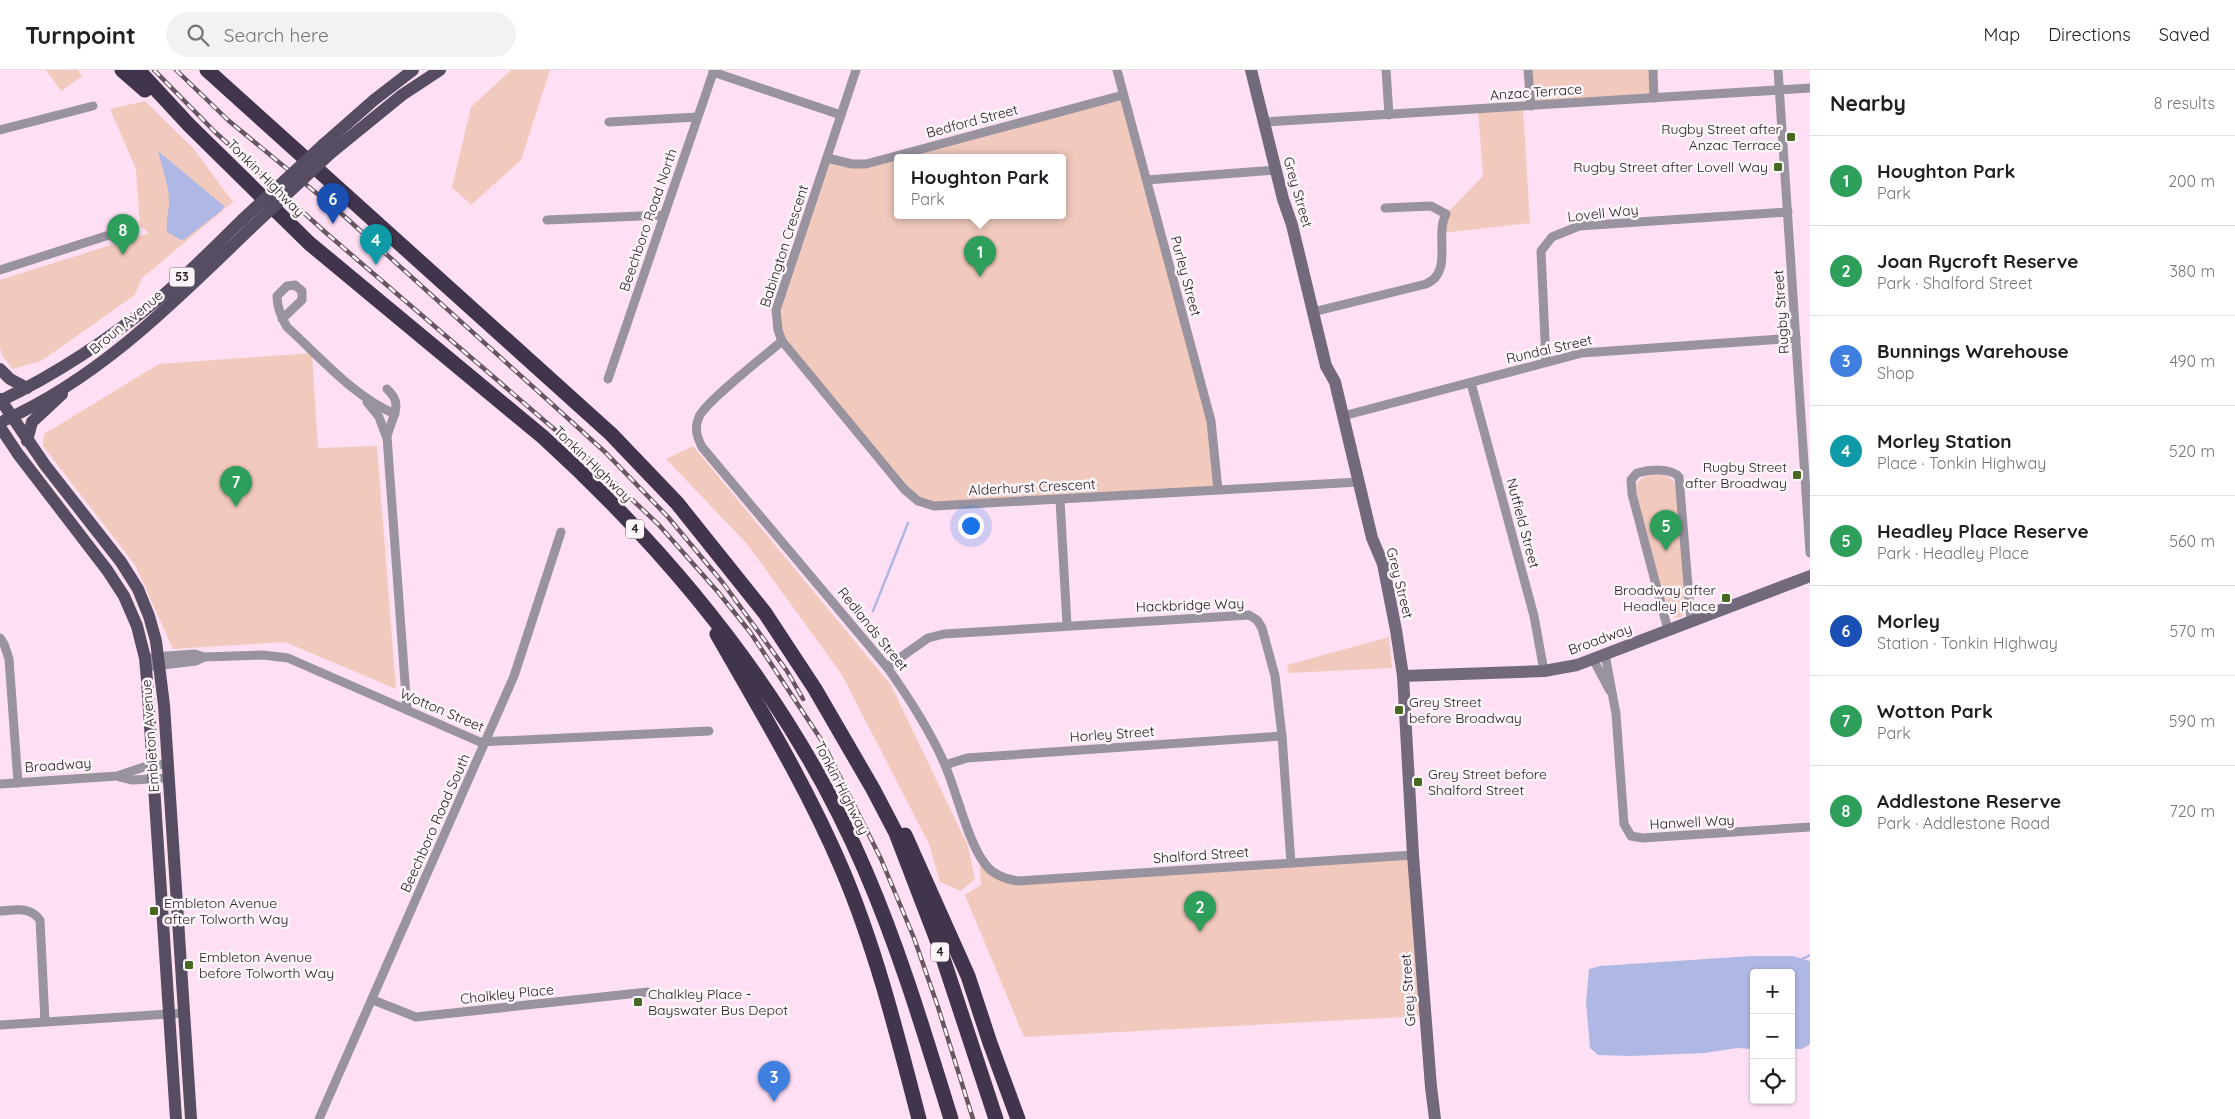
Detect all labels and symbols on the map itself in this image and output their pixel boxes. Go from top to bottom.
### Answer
street label: Anzac Terrace [1489,80,1583,104]
street label: Bedford Street [924,100,1020,142]
place label: Rugby Street after Anzac Terrace [1661,120,1782,154]
marker: Rugby Street after Anzac Terrace [1785,131,1797,143]
street label: Tonkin Highway [223,135,309,221]
street label: Beechboro Road North [615,146,681,294]
street label: Grey Street [1279,155,1317,230]
place label: Rugby Street after Lovell Way [1573,158,1768,176]
marker: Rugby Street after Lovell Way [1772,161,1784,173]
street label: Babington Crescent [756,182,812,309]
pin: 6 [317,183,349,224]
street label: Lovell Way [1567,200,1639,226]
pin: 8 [107,214,139,255]
pin: 4 [360,224,392,265]
street label: Purley Street [1167,234,1205,318]
pin: 1 [964,236,996,277]
road number: 53 [170,268,194,286]
street label: Rugby Street [1769,269,1793,355]
street label: Broun Avenue [86,286,166,358]
street label: Rundal Street [1504,330,1594,368]
street label: Tonkin Highway [550,422,636,506]
place label: Rugby Street after Broadway [1685,458,1787,492]
pin: 7 [220,466,252,507]
marker: Rugby Street after Broadway [1791,469,1803,481]
street label: Alderhurst Crescent [968,475,1096,499]
street label: Nutfield Street [1502,476,1544,570]
pin: 5 [1650,510,1682,551]
your location [958,513,984,539]
road number: 4 [626,519,644,538]
street label: Grey Street [1382,546,1418,621]
place label: Broadway after Headley Place [1614,581,1717,615]
street label: Redlands Street [834,583,912,675]
marker: Broadway after Headley Place [1720,592,1732,604]
street label: Hackbridge Way [1135,594,1245,616]
street label: Broadway [1566,619,1634,659]
street label: Embleton Avenue [137,679,163,793]
street label: Wotton Street [397,684,487,736]
place label: Grey Street before Broadway [1409,693,1522,727]
marker: Grey Street before Broadway [1393,704,1405,716]
street label: Horley Street [1069,722,1155,746]
street label: Tonkin Highway [811,738,873,838]
street label: Beechboro Road South [396,751,474,895]
street label: Broadway [24,754,92,776]
place label: Grey Street before Shalford Street [1428,765,1547,799]
marker: Grey Street before Shalford Street [1412,776,1424,788]
street label: Hanwell Way [1649,811,1735,833]
street label: Shalford Street [1152,843,1250,867]
pin: 2 [1184,891,1216,932]
place label: Embleton Avenue after Tolworth Way [164,894,288,928]
marker: Embleton Avenue after Tolworth Way [148,905,160,917]
road number: 4 [931,942,949,962]
place label: Embleton Avenue before Tolworth Way [199,948,334,982]
street label: Grey Street [1396,953,1420,1027]
marker: Embleton Avenue before Tolworth Way [183,959,195,971]
street label: Chalkley Place [459,980,555,1008]
place label: Chalkley Place - Bayswater Bus Depot [648,985,788,1019]
marker: Chalkley Place - Bayswater Bus Depot [632,996,644,1008]
pin: 3 [758,1061,790,1102]

